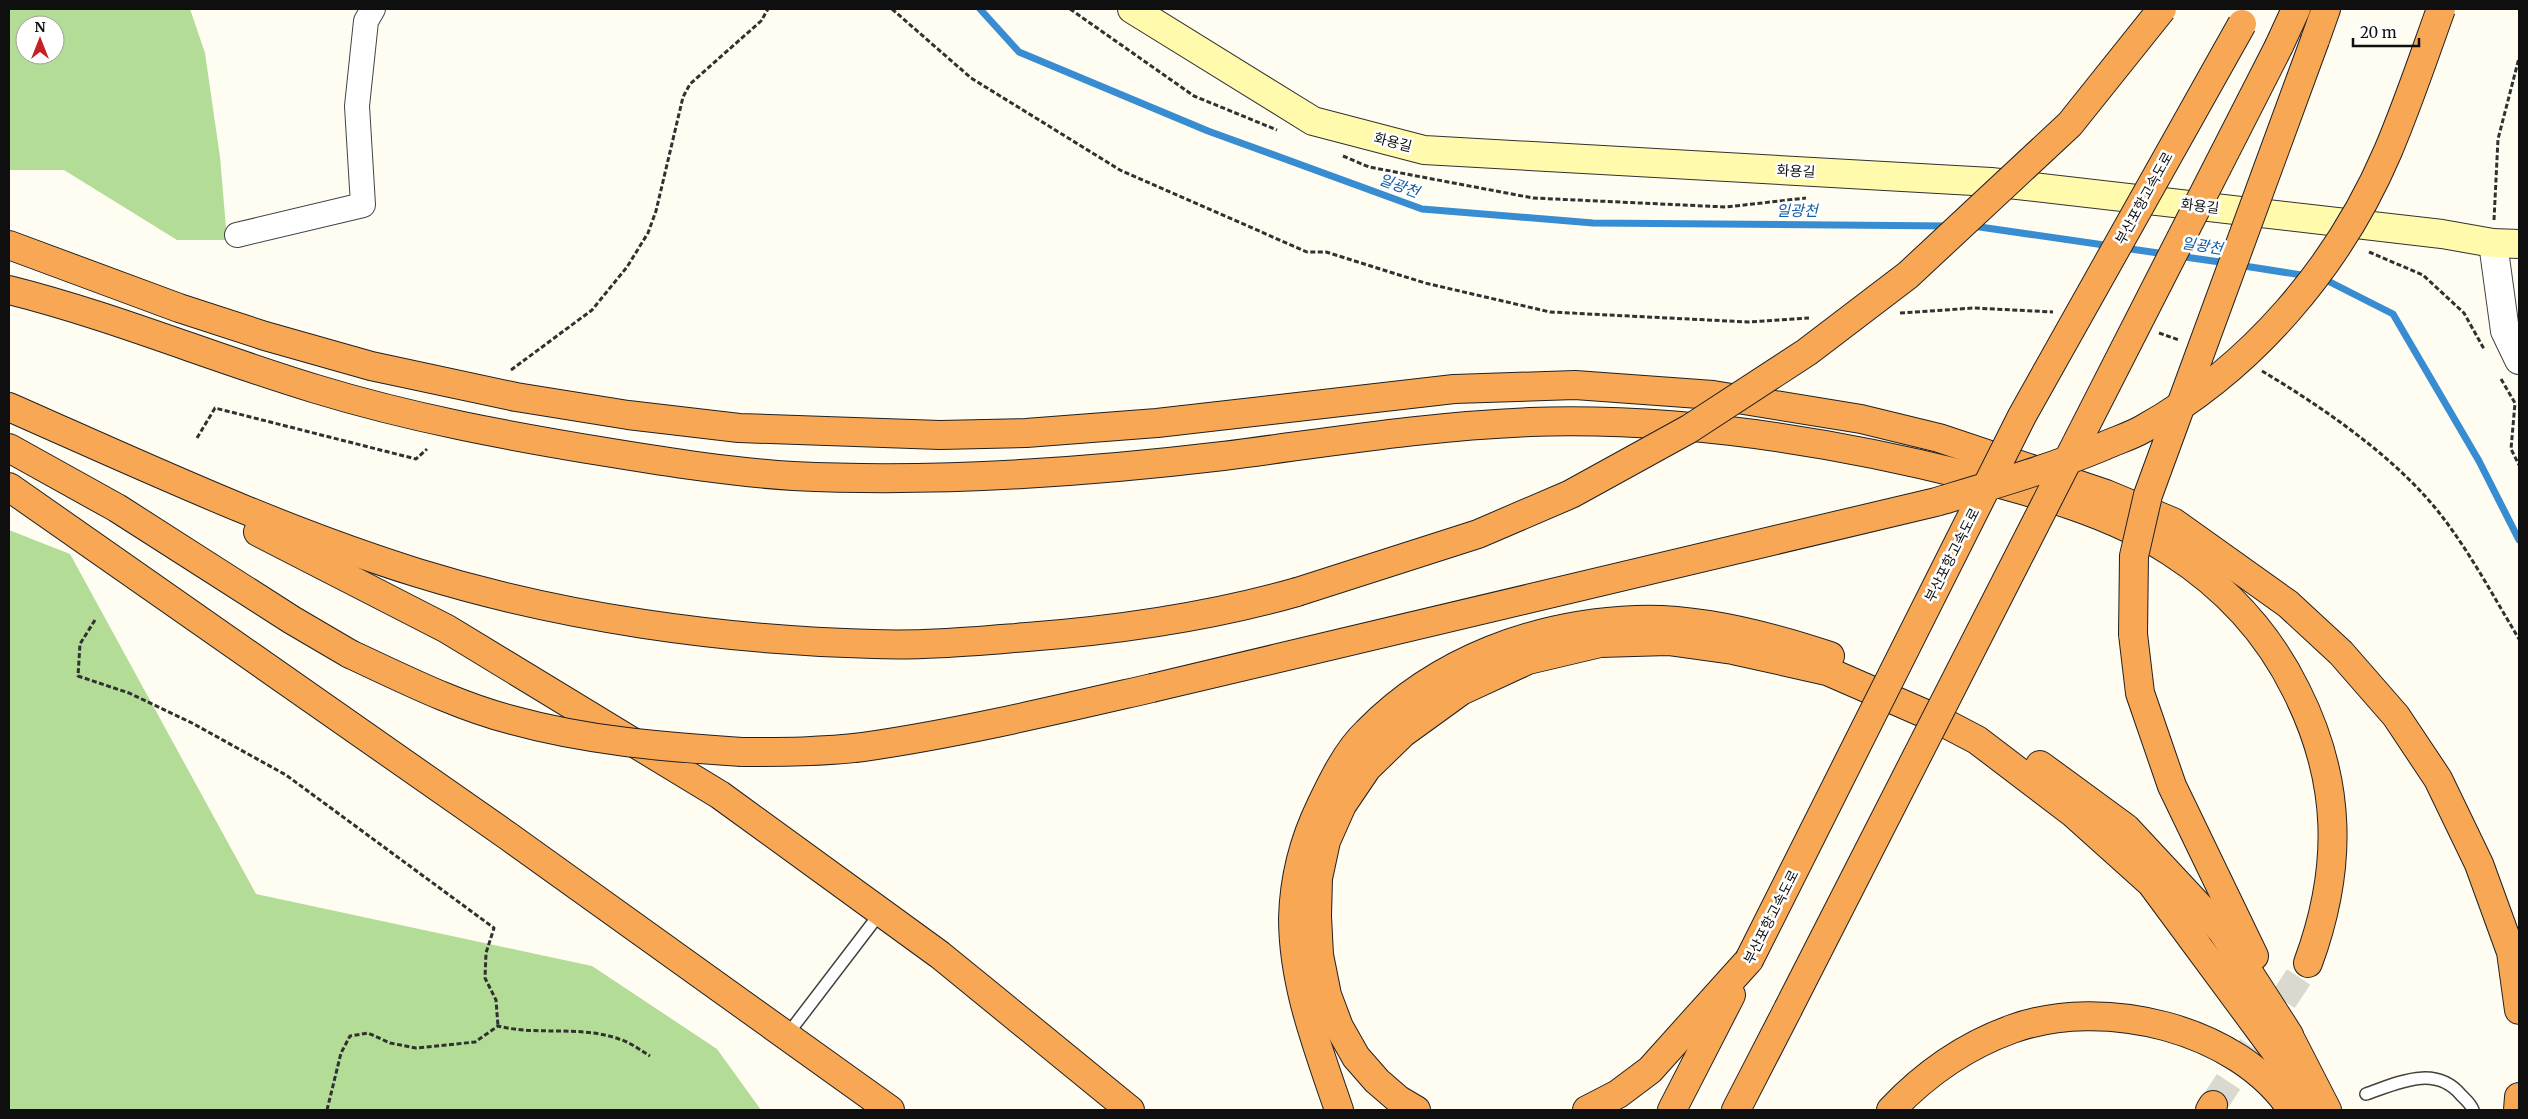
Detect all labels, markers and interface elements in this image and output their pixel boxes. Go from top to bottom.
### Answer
north arrow [15,15,65,65]
scale bar [2353,15,2419,47]
text: N [34,18,46,36]
text: 20 m [2360,23,2397,42]
street label: 화용길 [1372,129,1414,155]
street label: 부산포항고속도로 [2111,148,2177,247]
street label: 화용길 [1776,161,1816,181]
water label: 일광천 [1376,170,1424,202]
street label: 화용길 [2180,195,2220,217]
water label: 일광천 [1776,201,1820,220]
water label: 일광천 [2180,233,2226,258]
street label: 부산포항고속도로 [1921,505,1983,605]
street label: 부산포항고속도로 [1740,867,1802,967]

